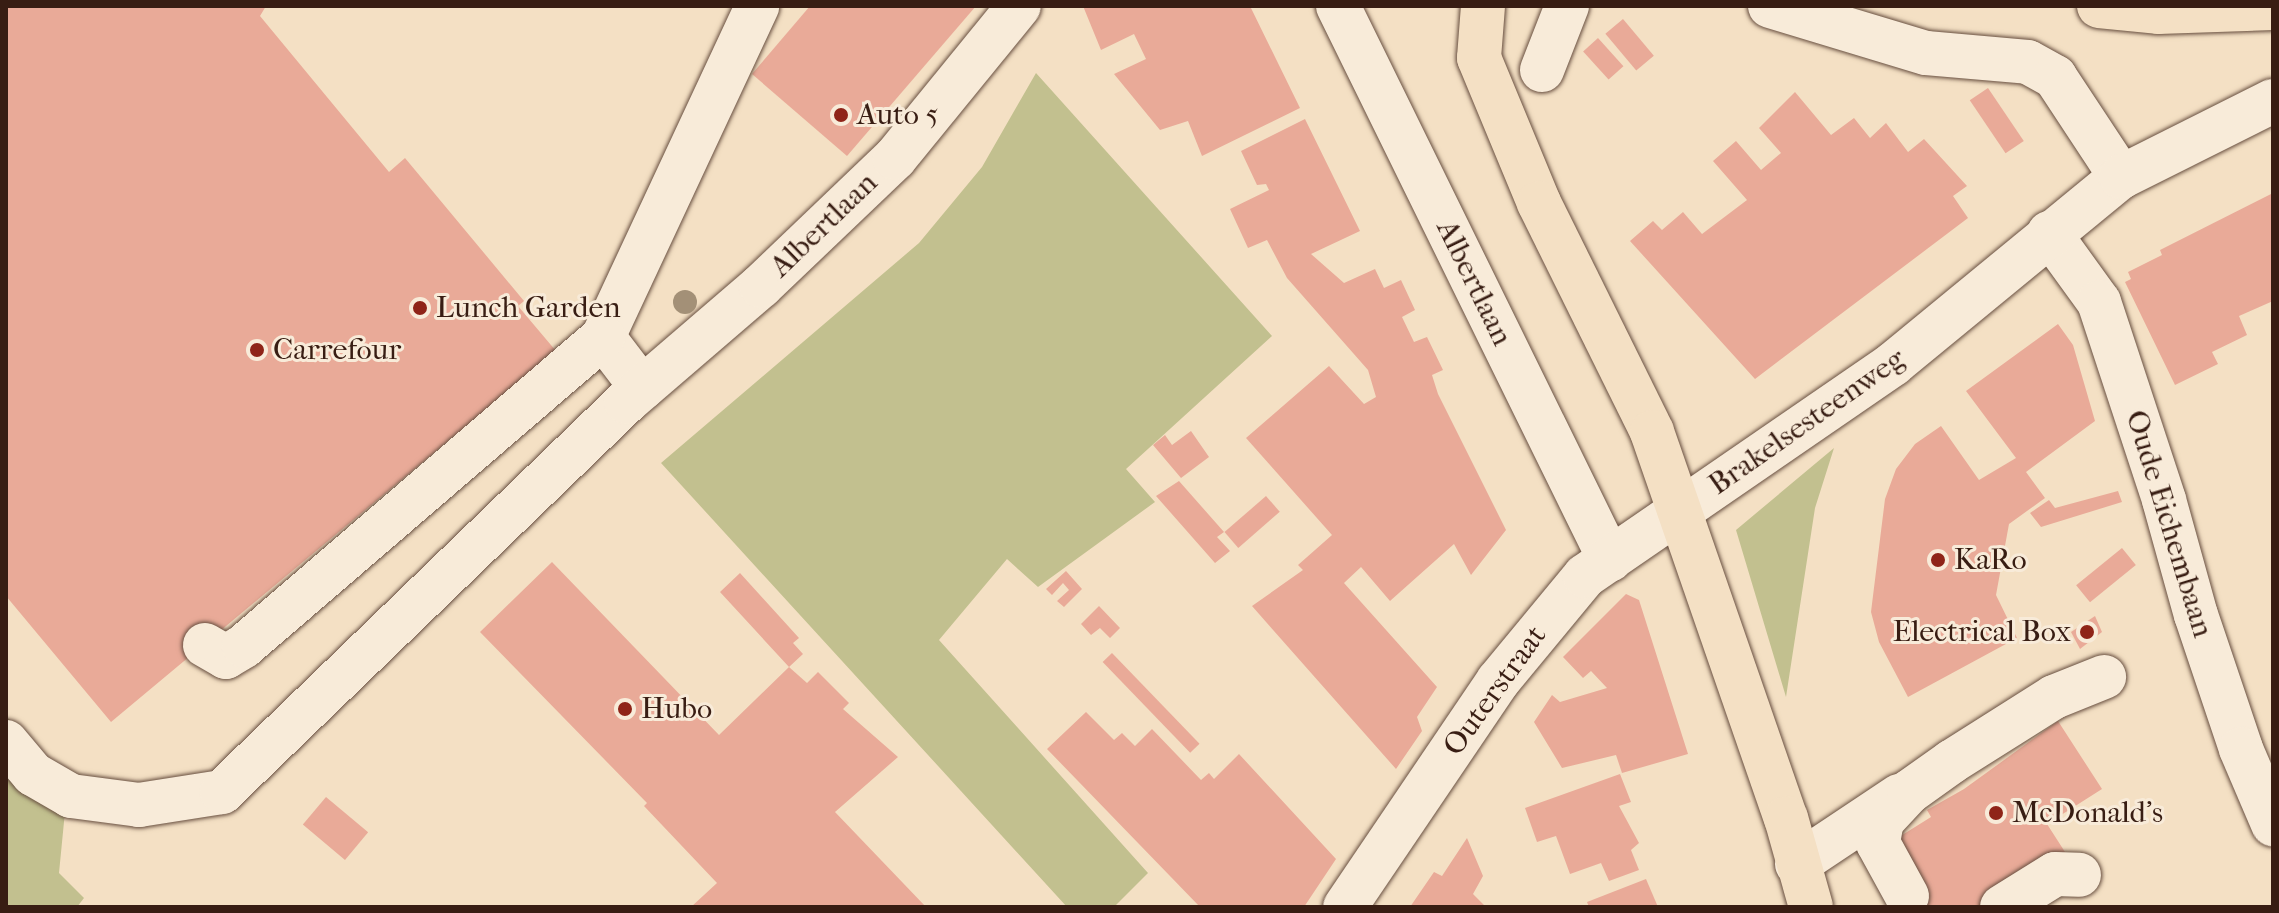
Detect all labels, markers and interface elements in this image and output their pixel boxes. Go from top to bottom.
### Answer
place label: Auto 5 [857,97,938,133]
marker: Auto 5 [832,106,850,124]
street label: Albertlaan [763,165,885,285]
street label: Albertlaan [1428,214,1520,352]
place label: Lunch Garden [436,290,621,326]
marker: Lunch Garden [411,299,429,317]
place label: Carrefour [273,332,401,368]
marker: Carrefour [248,341,266,359]
street label: Brakelsesteenweg [1702,341,1912,503]
street label: Oude Eichembaan [2117,406,2221,642]
place label: KaRo [1954,542,2027,578]
marker: KaRo [1929,551,1947,569]
place label: Electrical Box [1893,614,2071,650]
street label: Outerstraat [1436,619,1554,763]
marker: Electrical Box [2078,623,2096,641]
place label: Hubo [641,691,712,727]
marker: Hubo [616,700,634,718]
place label: McDonald's [2012,795,2163,831]
marker: McDonald's [1987,804,2005,822]

